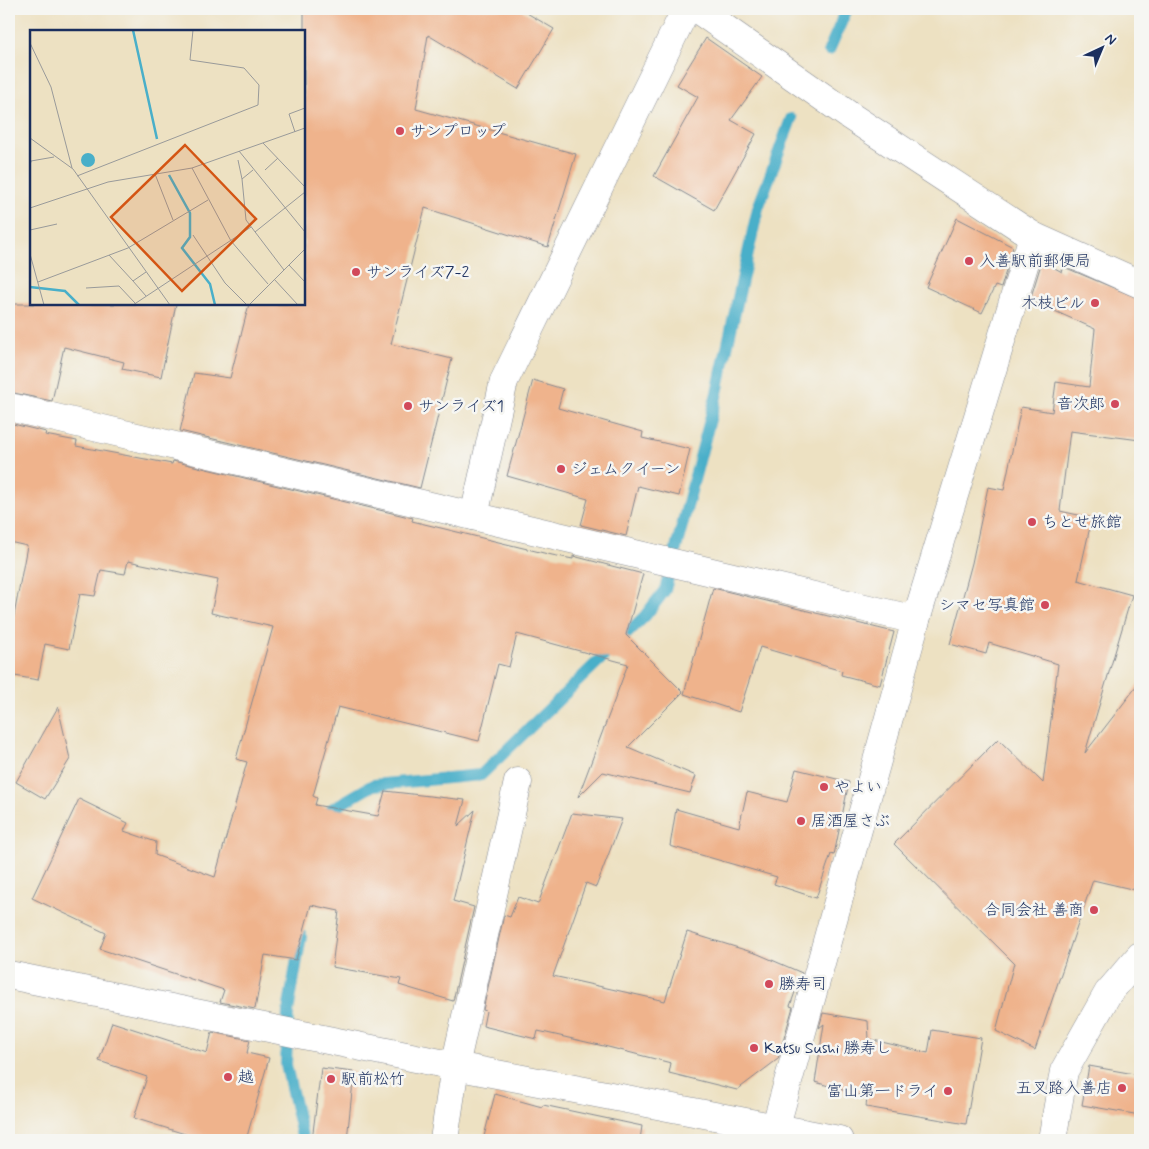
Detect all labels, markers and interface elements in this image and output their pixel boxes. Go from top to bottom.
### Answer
north arrow [1076,22,1126,72]
inset map [30,30,305,305]
text: N [1101,30,1120,49]
place label: サンプロップ [410,121,506,142]
marker: サンプロップ [394,125,406,137]
place label: 入善駅前郵便局 [979,251,1091,272]
marker: 入善駅前郵便局 [963,255,975,267]
place label: サンライズ7-2 [366,262,470,283]
marker: サンライズ7-2 [350,266,362,278]
place label: 木枝ビル [1021,293,1085,314]
marker: 木枝ビル [1089,297,1101,309]
place label: 音次郎 [1057,394,1105,415]
place label: サンライズ1 [418,396,504,417]
marker: 音次郎 [1109,398,1121,410]
marker: サンライズ1 [402,400,414,412]
place label: ジェムクイーン [571,459,680,480]
marker: ジェムクイーン [555,463,567,475]
place label: ちとせ旅館 [1042,512,1122,533]
marker: ちとせ旅館 [1026,516,1038,528]
place label: シマセ写真館 [939,595,1035,616]
marker: シマセ写真館 [1039,599,1051,611]
place label: やよい [834,777,882,798]
marker: やよい [818,781,830,793]
place label: 居酒屋さぶ [811,811,890,832]
marker: 居酒屋さぶ [795,815,807,827]
place label: 合同会社 善商 [984,900,1084,921]
marker: 合同会社 善商 [1088,904,1100,916]
place label: 勝寿司 [779,974,827,995]
marker: 勝寿司 [763,978,775,990]
place label: Katsu Sushi 勝寿し [764,1038,892,1059]
marker: Katsu Sushi 勝寿し [748,1042,760,1054]
place label: 越 [238,1067,254,1088]
place label: 駅前松竹 [341,1069,405,1090]
marker: 越 [222,1071,234,1083]
marker: 駅前松竹 [325,1073,337,1085]
place label: 五叉路入善店 [1016,1078,1112,1099]
place label: 富山第一ドライ [827,1081,938,1102]
marker: 五叉路入善店 [1116,1082,1128,1094]
marker: 富山第一ドライ [942,1085,954,1097]

